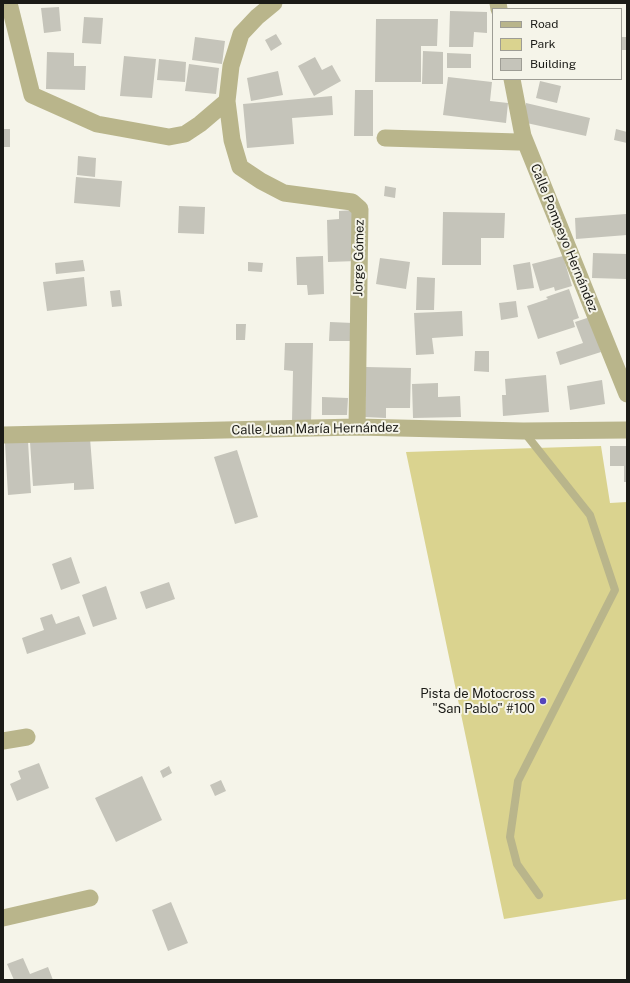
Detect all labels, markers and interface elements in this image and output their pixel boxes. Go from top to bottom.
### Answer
legend [492,8,622,80]
text: Road [530,17,558,31]
text: Park [530,37,556,51]
text: Building [530,57,576,71]
street label: Calle Pompeyo Hernández [527,161,601,315]
street label: Jorge Gómez [351,219,367,297]
street label: Calle Juan María Hernández [231,420,399,438]
place label: Pista de Motocross "San Pablo" #100 [420,686,535,717]
marker: Pista de Motocross "San Pablo" #100 [538,696,548,706]

